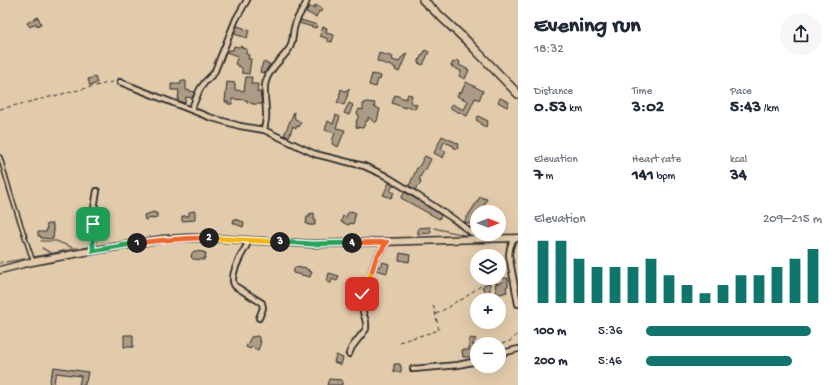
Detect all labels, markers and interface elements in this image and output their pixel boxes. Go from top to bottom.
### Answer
button: share [780,13,822,55]
text: Evening run [534,14,641,40]
text: 18:32 [534,42,564,57]
text: Distance [534,86,573,98]
text: Time [632,86,652,98]
text: Pace [730,86,752,98]
text: 0.53 [534,98,567,118]
text: 3:02 [632,98,664,118]
text: 5:43 [730,98,761,118]
text: km [567,103,582,115]
text: /km [761,103,779,115]
text: Elevation [534,154,578,166]
text: Heart rate [632,154,681,166]
text: kcal [730,154,747,166]
text: 7 [534,166,543,186]
text: 141 [632,166,654,186]
text: 34 [730,166,747,186]
text: m [543,171,553,183]
text: bpm [654,171,675,183]
north arrow [470,205,506,241]
map controls [470,205,506,373]
pin [76,207,110,241]
text: Elevation [534,212,586,227]
text: 209–215 m [763,212,822,227]
icon: arrive [82,213,104,235]
pin: 2 [199,228,219,248]
text: 2 [206,232,212,244]
pin: 3 [270,232,290,252]
pin: 1 [127,233,147,253]
pin: 4 [342,233,362,253]
text: 3 [277,236,283,248]
text: 1 [135,237,139,249]
text: 4 [349,237,355,249]
button: layers [470,249,506,285]
pin [345,277,379,311]
icon: check [351,283,373,305]
button: + [470,293,506,329]
text: 100 m [534,324,566,339]
text: 5:36 [598,324,622,339]
button: − [470,337,506,373]
text: 200 m [534,354,567,369]
text: 5:46 [598,354,622,369]

